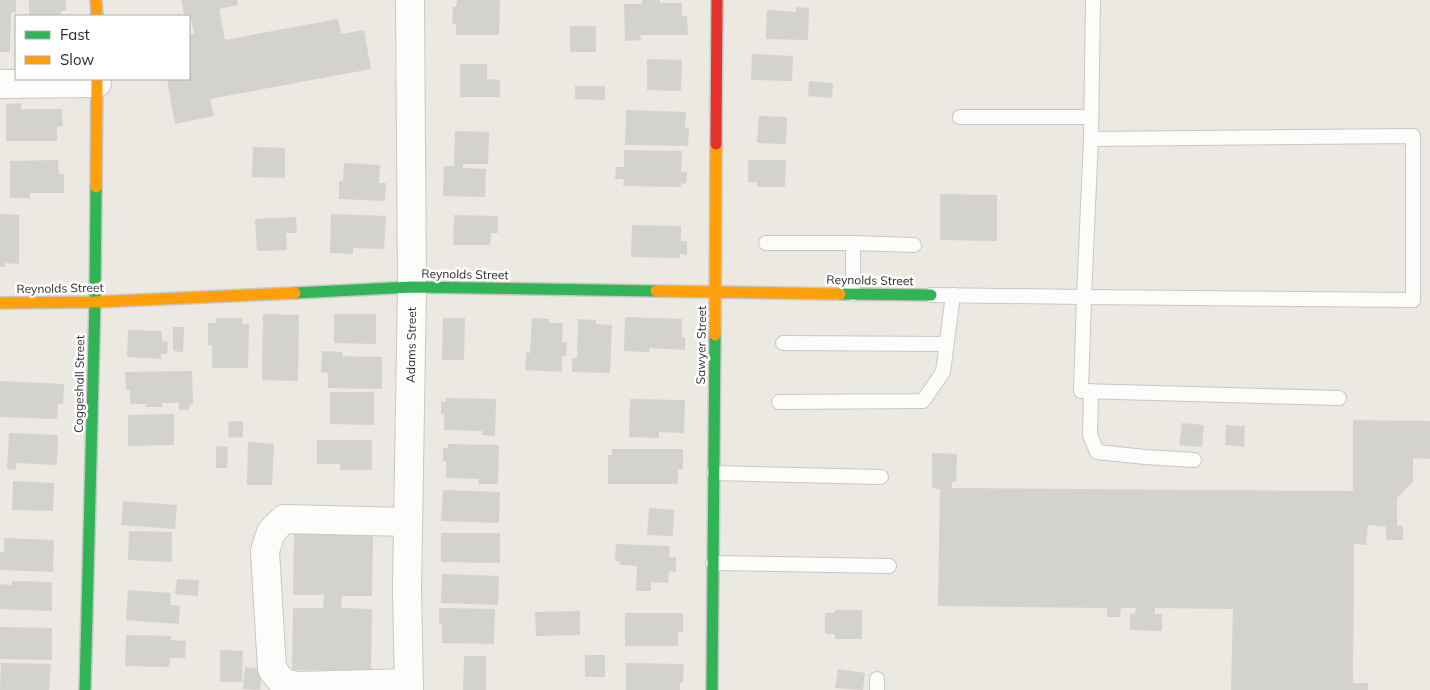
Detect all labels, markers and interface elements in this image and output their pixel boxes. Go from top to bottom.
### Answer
legend [15,15,190,80]
text: Fast [60,25,90,44]
text: Slow [60,50,94,69]
street label: Reynolds Street [421,266,509,282]
street label: Reynolds Street [826,272,914,288]
street label: Reynolds Street [16,280,104,296]
street label: Sawyer Street [693,306,709,384]
street label: Adams Street [403,307,419,383]
street label: Coggeshall Street [71,335,87,433]

